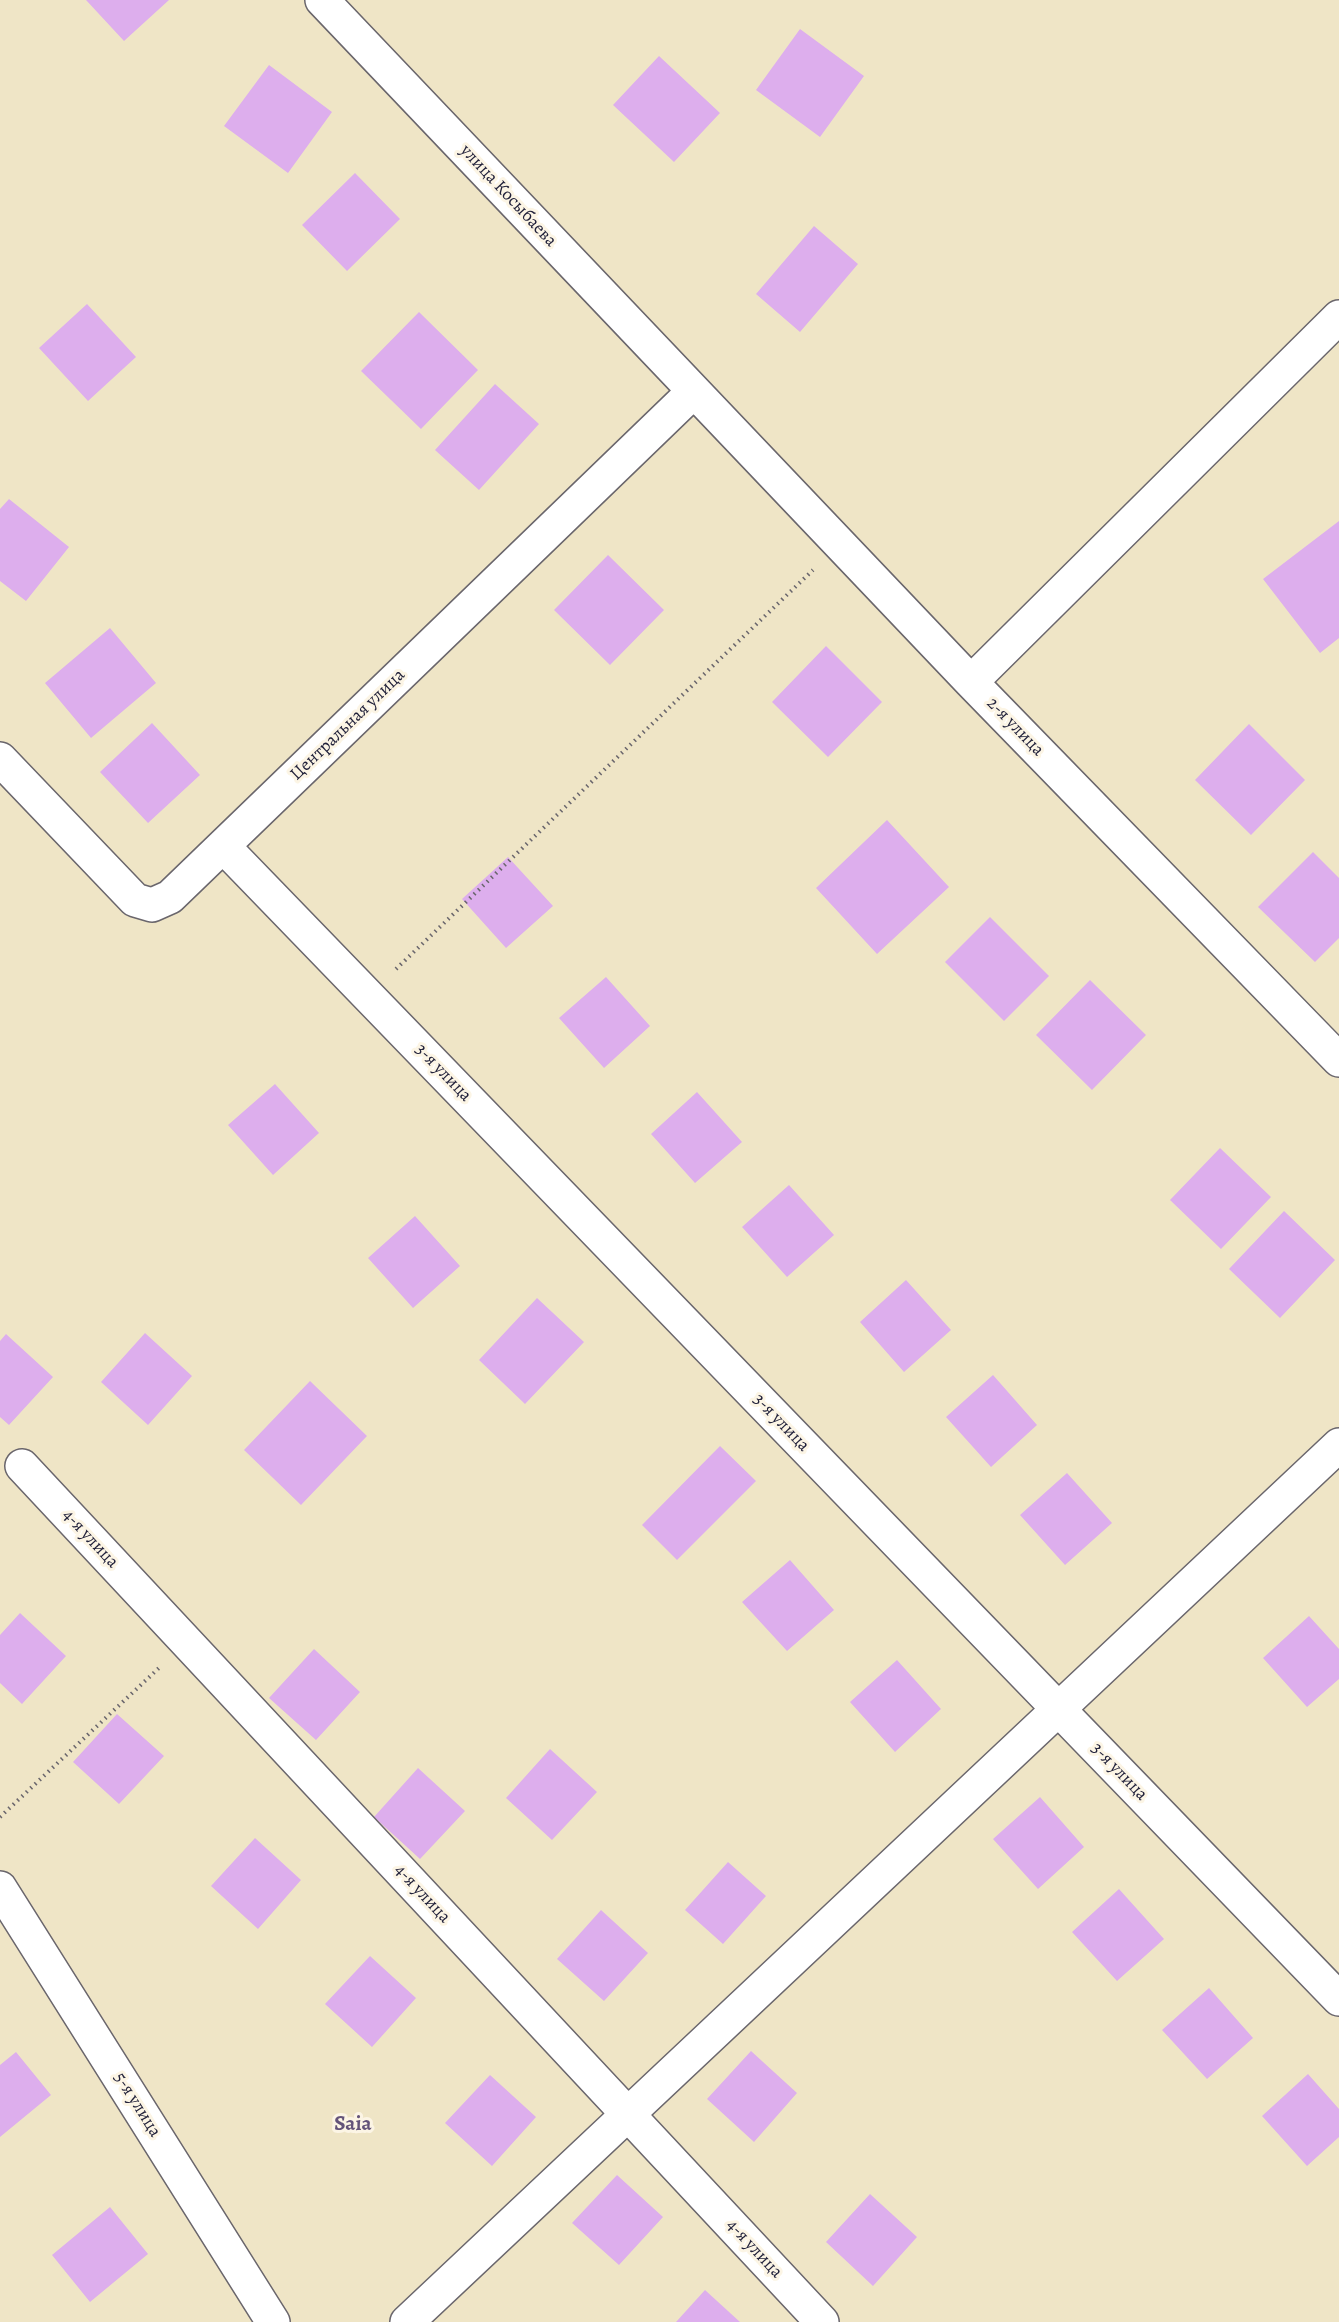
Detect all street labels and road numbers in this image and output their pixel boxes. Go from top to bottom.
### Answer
street label: улица Косыбаева [455,140,561,252]
street label: Центральная улица [286,665,410,785]
street label: 2-я улица [982,693,1048,761]
street label: 3-я улица [410,1040,476,1106]
street label: 3-я улица [748,1390,814,1456]
street label: 4-я улица [57,1505,123,1573]
street label: 3-я улица [1086,1739,1152,1805]
street label: 4-я улица [389,1860,455,1928]
street label: 5-я улица [109,2069,165,2141]
street label: 4-я улица [721,2215,787,2283]

